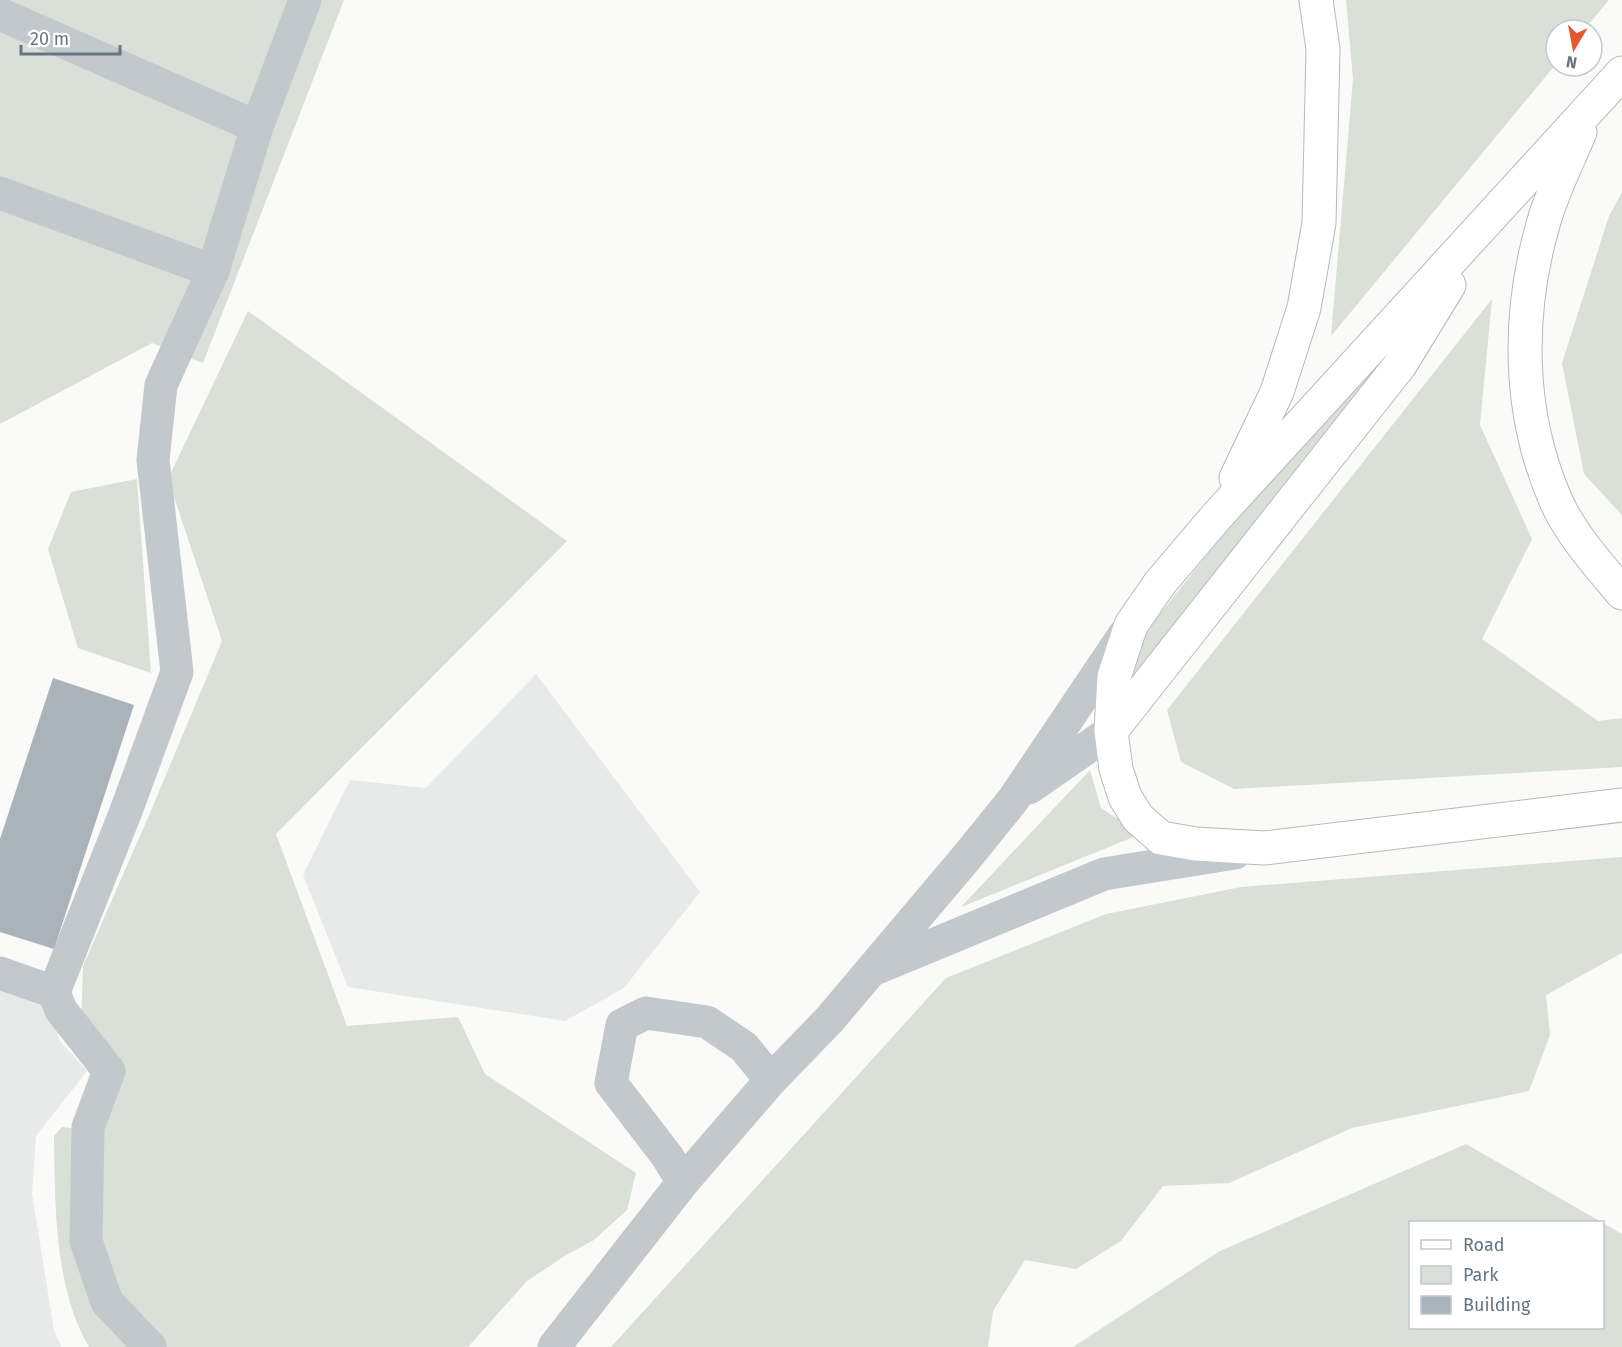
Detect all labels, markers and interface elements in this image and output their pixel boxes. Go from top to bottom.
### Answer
scale bar [21,18,120,56]
north arrow [1544,18,1604,78]
text: 20 m [30,28,69,50]
text: N [1565,52,1578,73]
legend [1409,1221,1604,1329]
text: Road [1463,1234,1505,1256]
text: Park [1463,1264,1499,1286]
text: Building [1463,1294,1531,1316]

